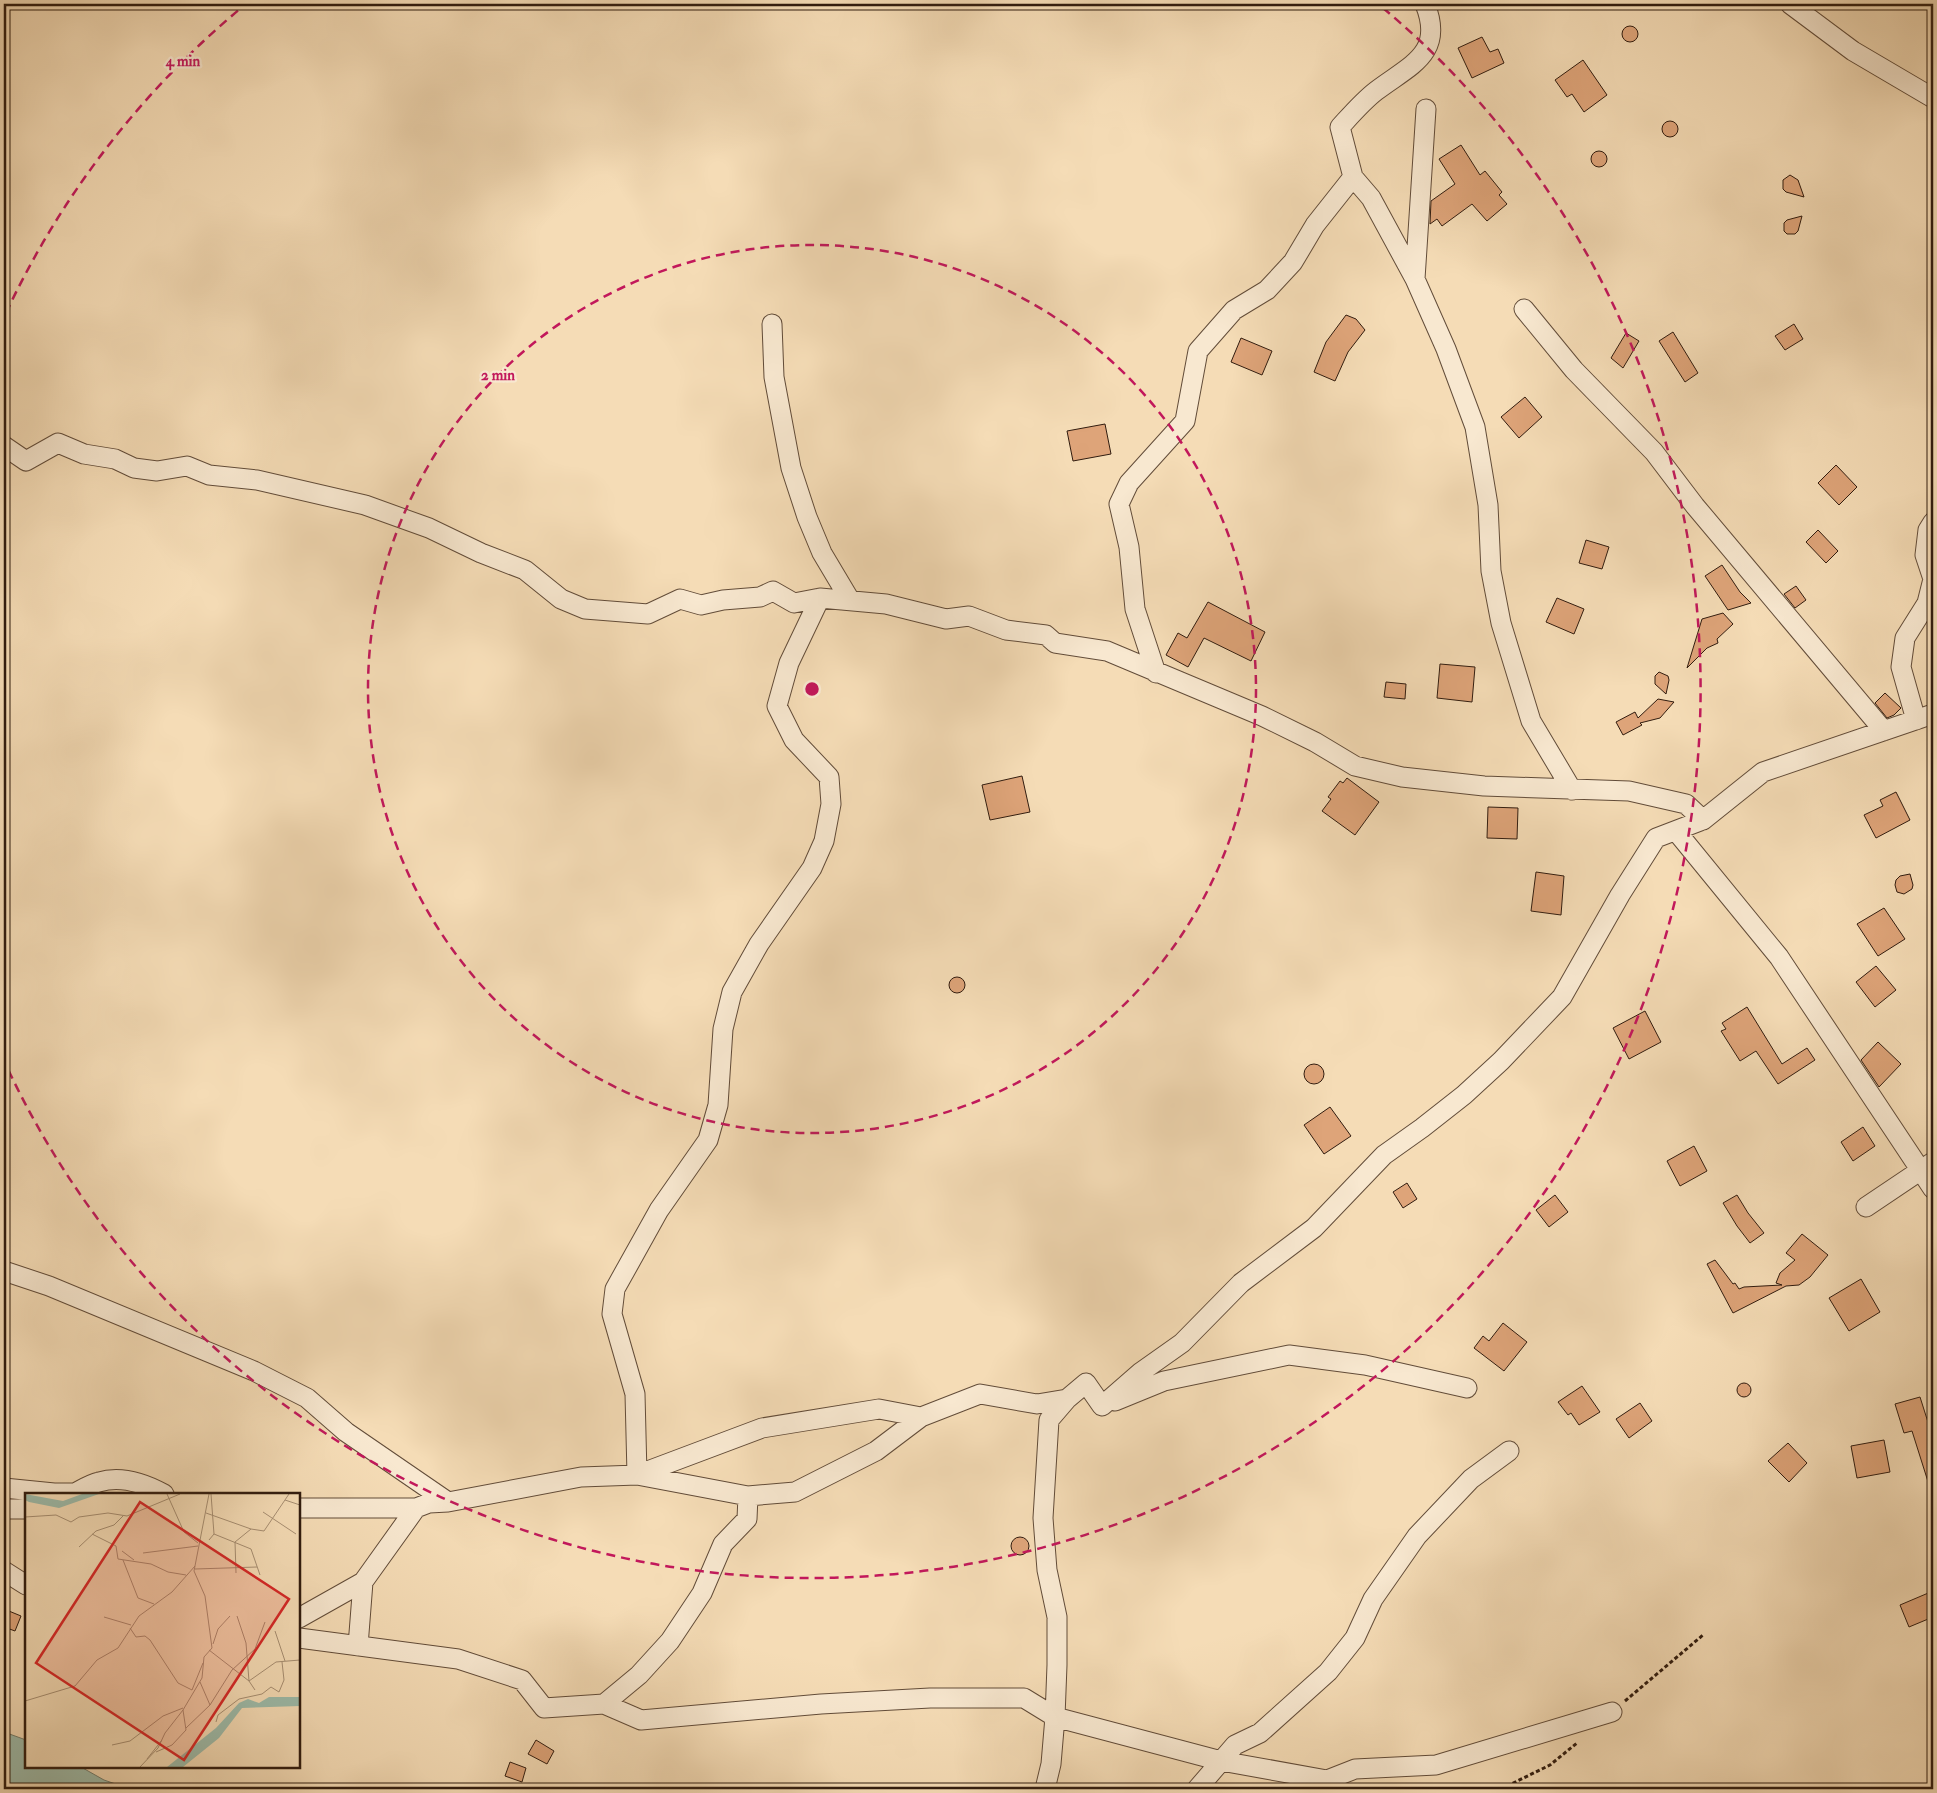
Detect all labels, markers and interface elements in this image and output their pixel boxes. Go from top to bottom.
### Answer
text: 4 min [165,52,201,71]
text: 2 min [481,366,515,385]
centre of rings [803,680,821,698]
inset map [25,1493,300,1768]

